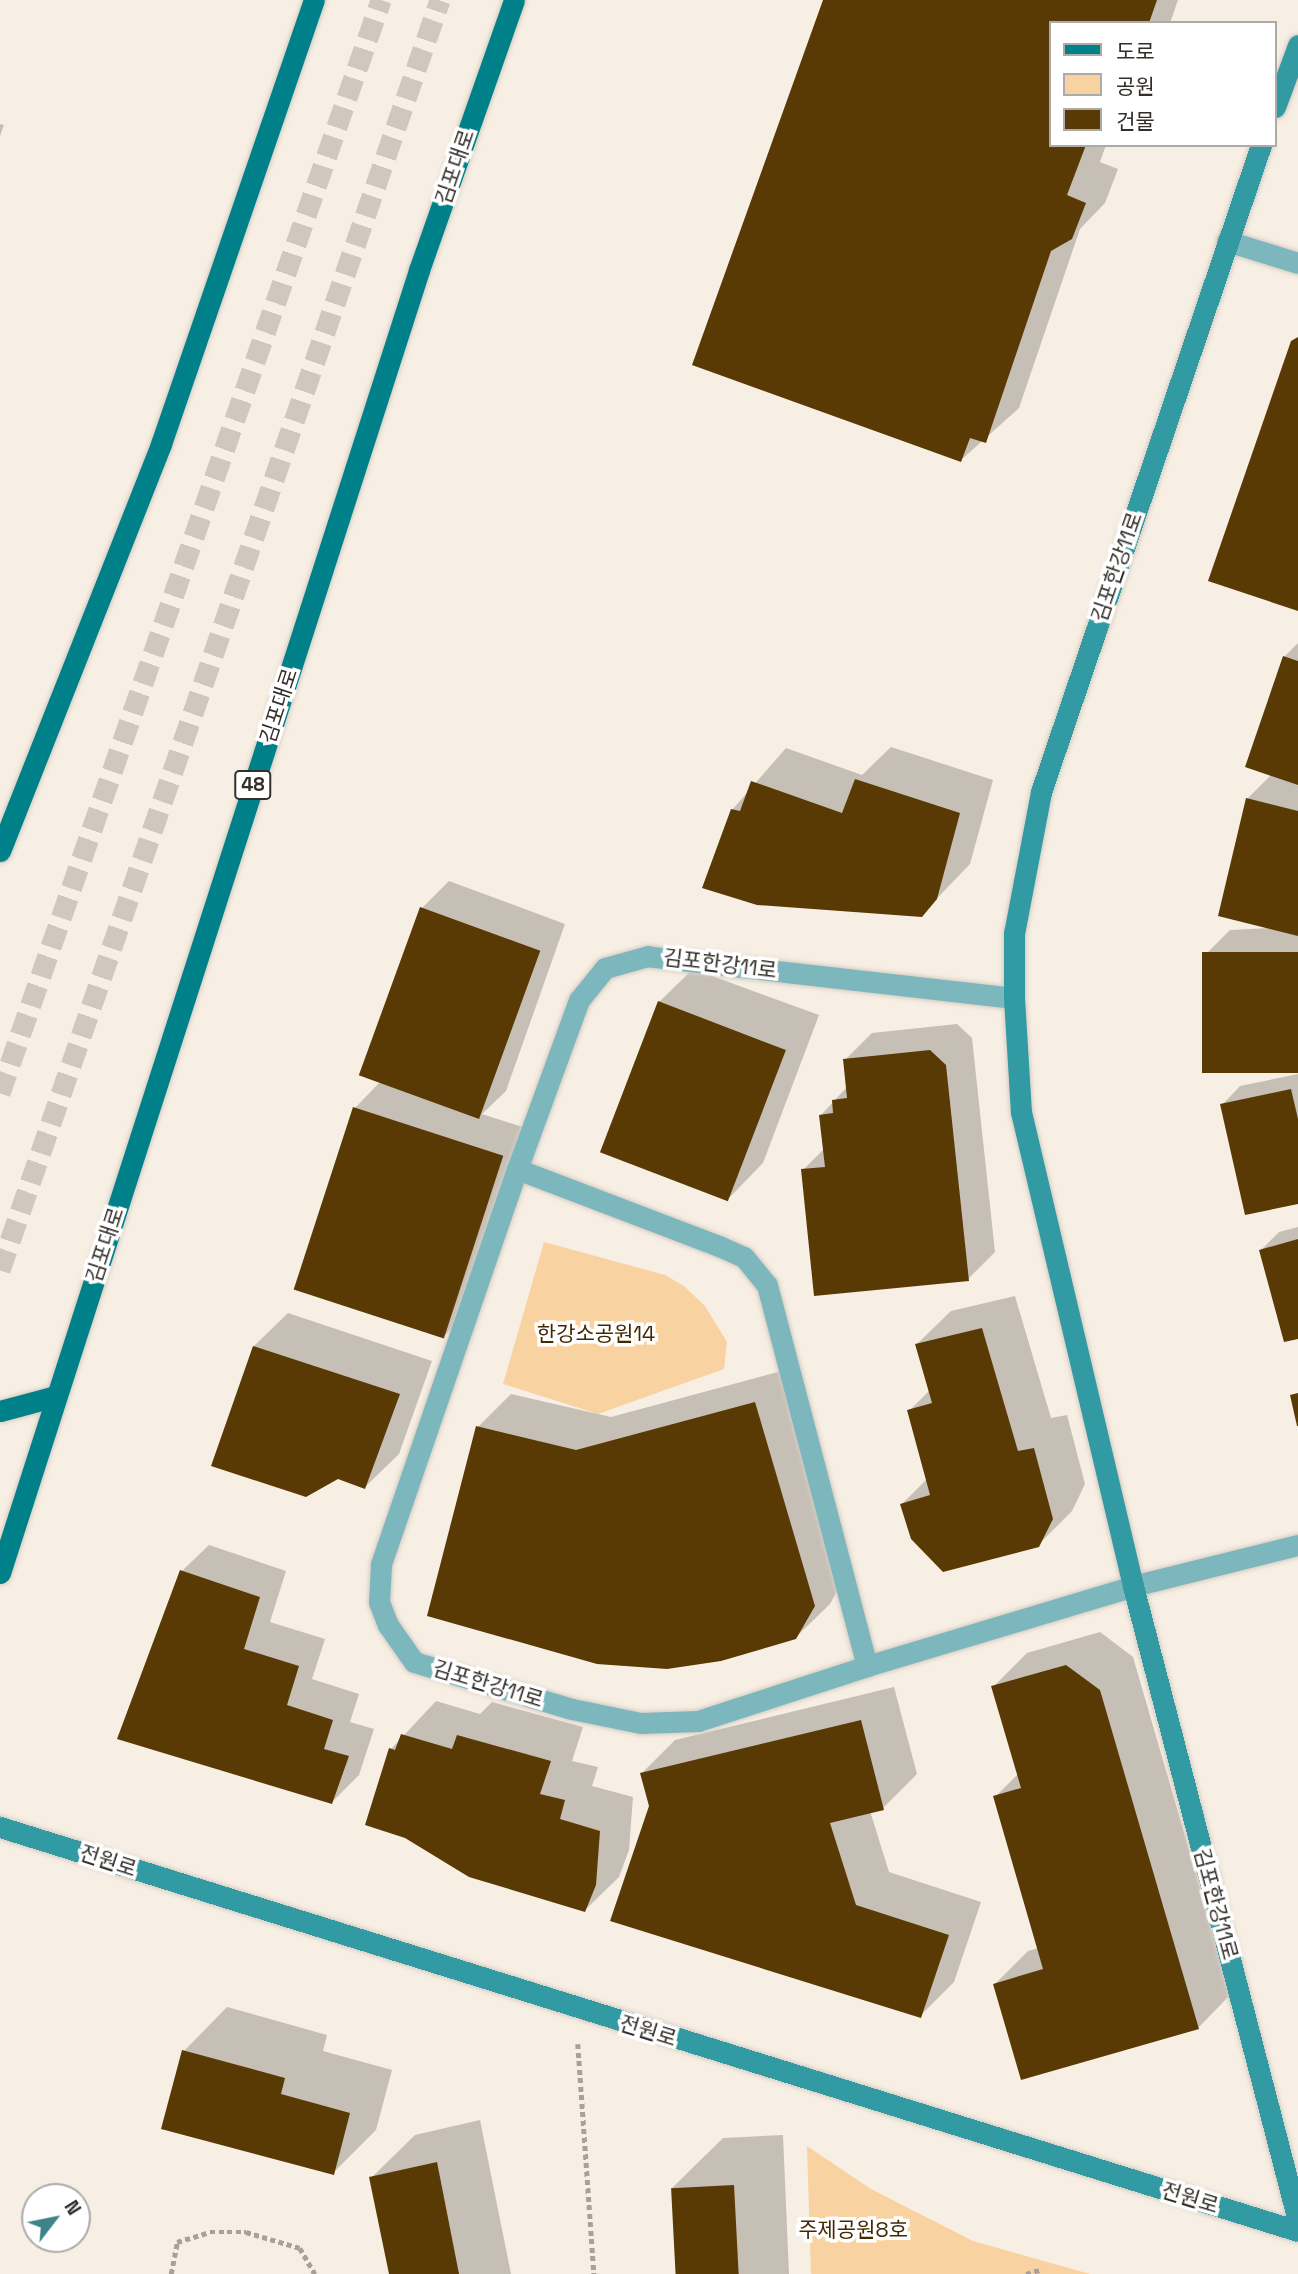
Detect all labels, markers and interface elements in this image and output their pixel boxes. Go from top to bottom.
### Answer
legend [1050,21,1277,147]
text: 도로 [1116,38,1155,65]
text: 공원 [1116,73,1155,100]
text: 건물 [1116,108,1155,135]
street label: 김포대로 [431,126,479,208]
street label: 김포한강11로 [1087,509,1147,625]
street label: 김포대로 [255,665,303,747]
road number: 48 [234,770,272,800]
street label: 김포한강11로 [662,945,778,983]
street label: 김포대로 [81,1204,129,1286]
park label: 한강소공원14 [537,1321,655,1347]
street label: 김포한강11로 [430,1655,546,1713]
street label: 전원로 [77,1840,139,1882]
street label: 김포한강11로 [1189,1846,1243,1962]
street label: 전원로 [617,2010,679,2052]
street label: 전원로 [1159,2177,1221,2219]
north arrow [21,2183,91,2253]
text: N [59,2196,87,2220]
park label: 주제공원8호 [798,2217,908,2243]

